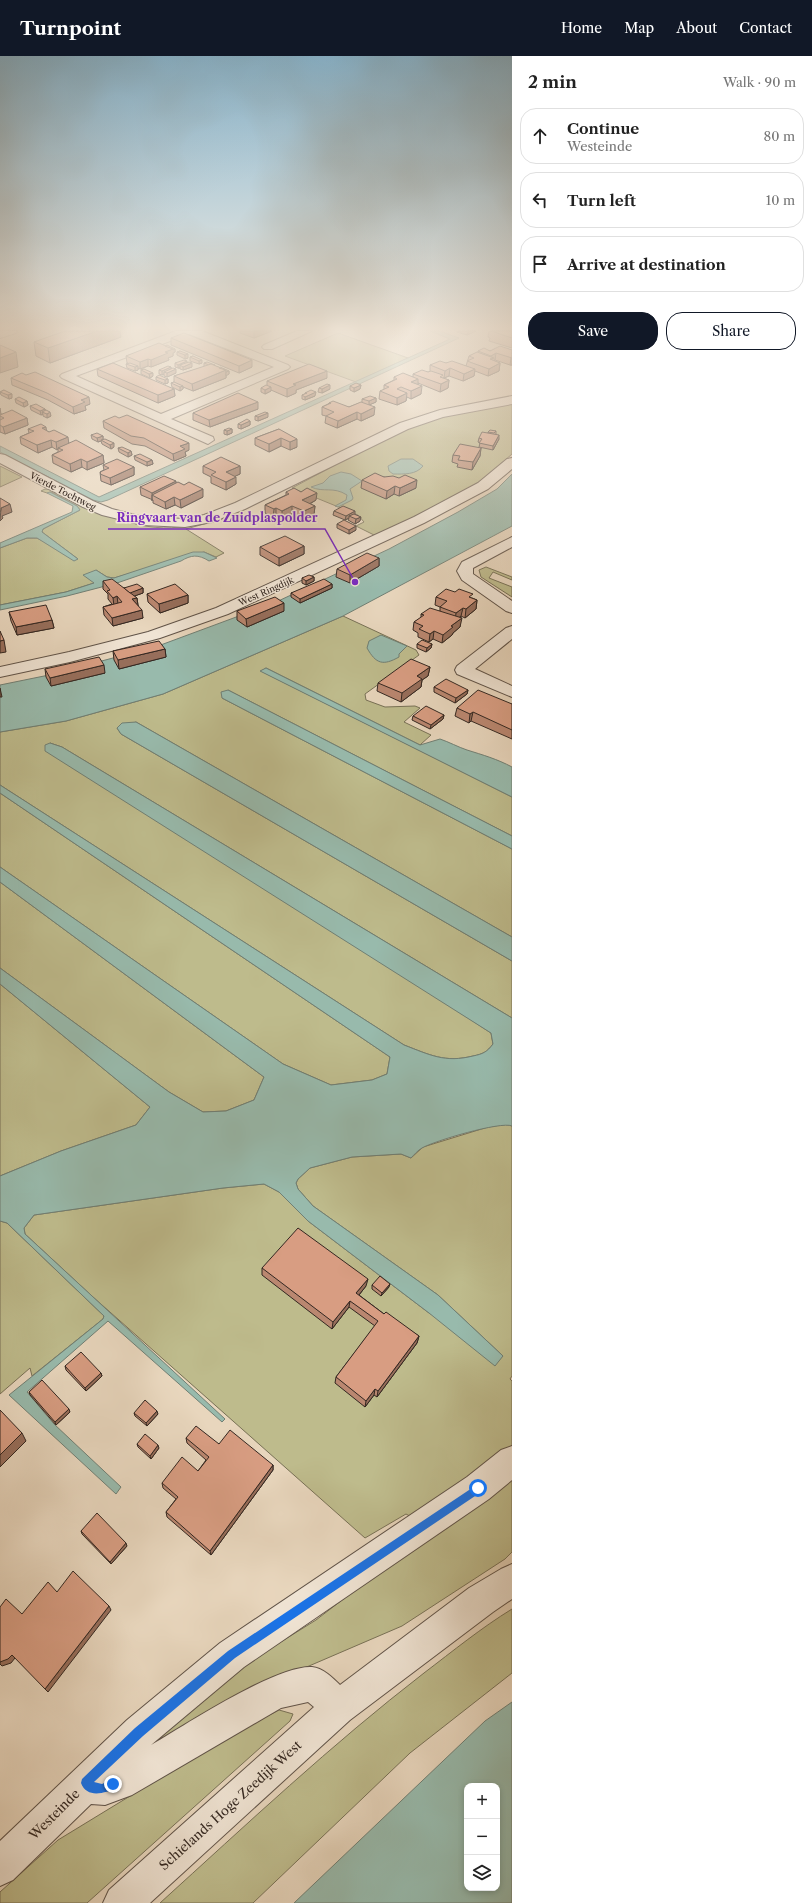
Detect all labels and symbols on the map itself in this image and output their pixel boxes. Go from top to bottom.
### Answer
street label: Vierde Tochtweg [27,469,98,512]
callout: Ringvaart van de Zuidplaspolder [108,505,325,529]
text: Ringvaart van de Zuidplaspolder [116,510,318,525]
street label: West Ringdijk [236,574,296,608]
route start [469,1479,487,1497]
street label: Schielands Hoge Zeedijk West [156,1737,305,1873]
route end [104,1775,122,1793]
street label: Westeinde [25,1785,83,1843]

